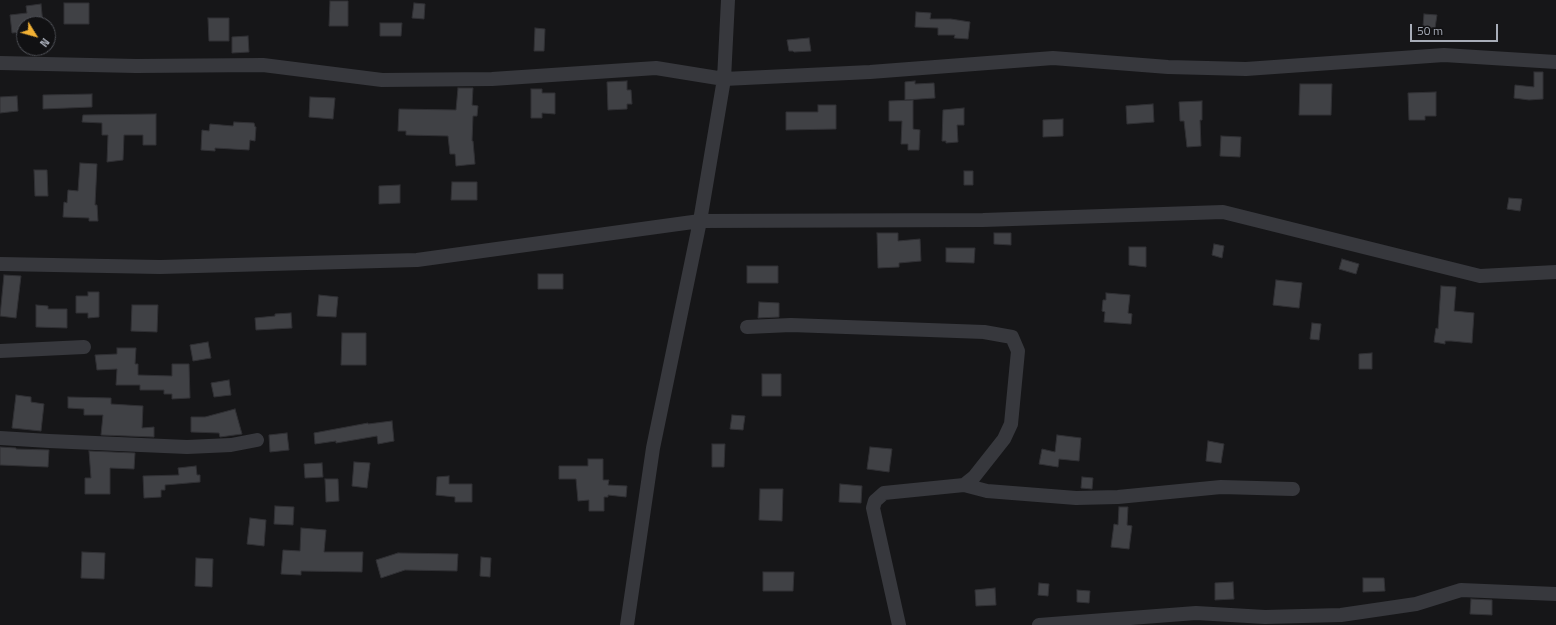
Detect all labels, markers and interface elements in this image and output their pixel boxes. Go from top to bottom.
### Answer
north arrow [16,16,56,56]
scale bar [1412,16,1500,42]
text: 50 m [1417,21,1443,40]
text: N [36,35,53,50]

